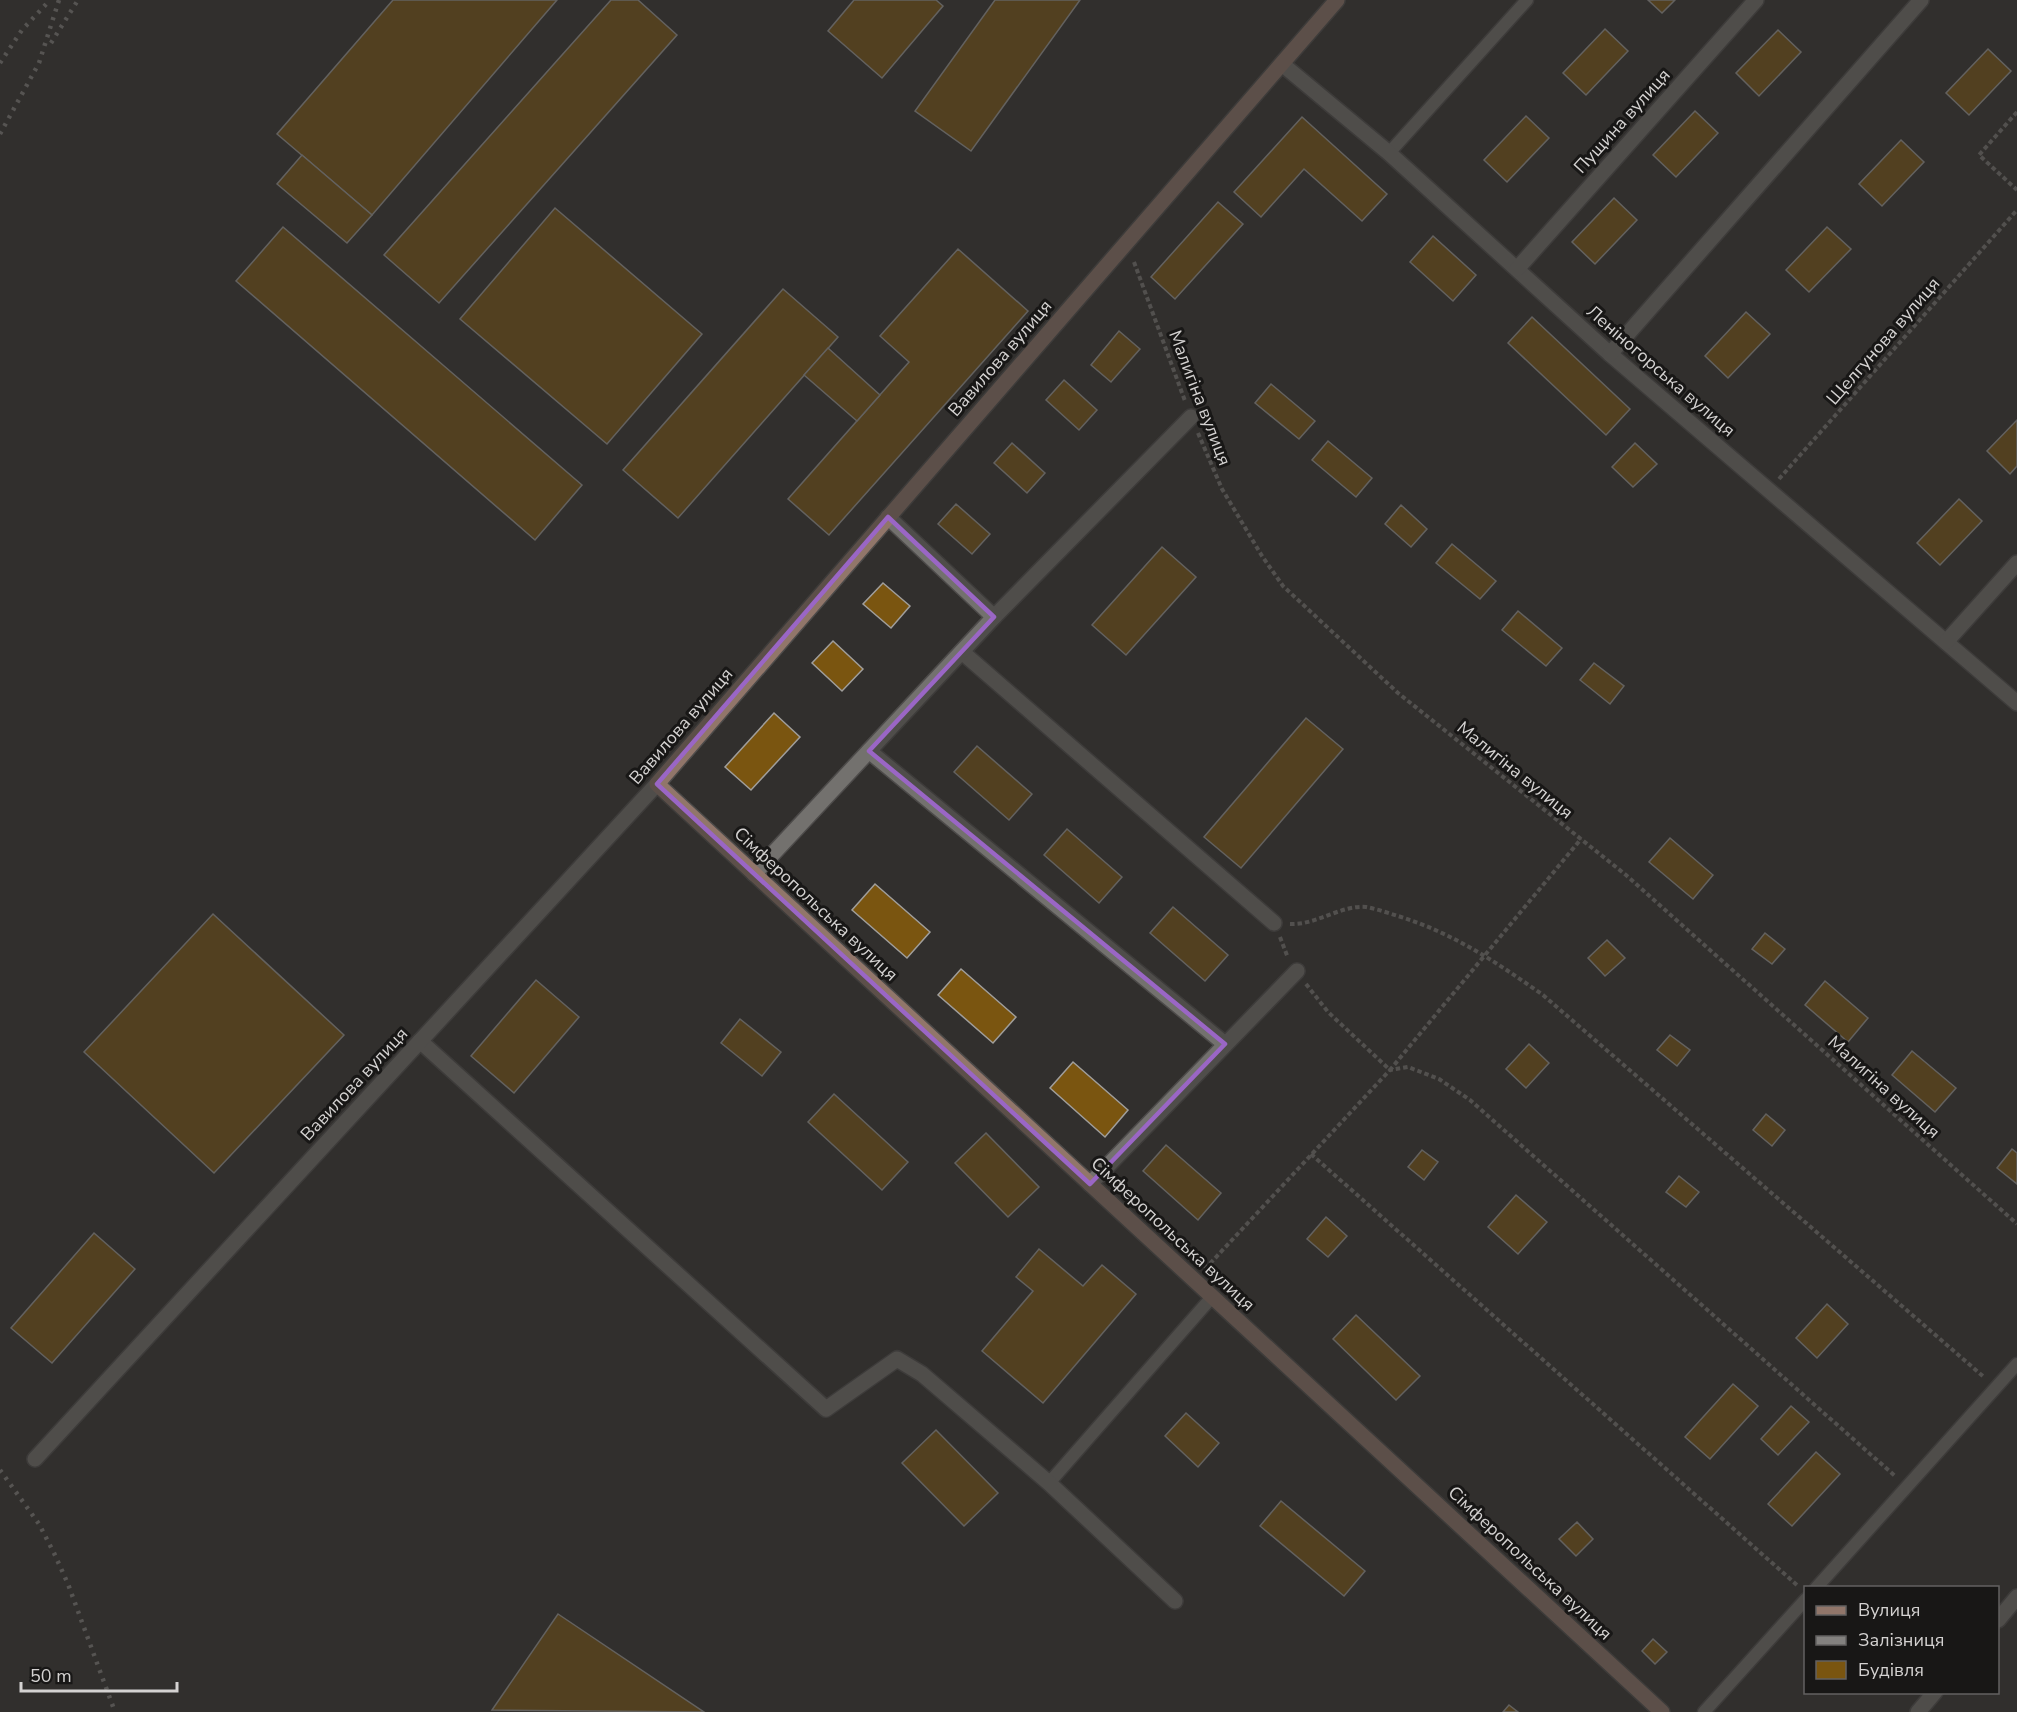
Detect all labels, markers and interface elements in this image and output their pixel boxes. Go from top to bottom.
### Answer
street label: Пущина вулиця [1568,63,1676,179]
street label: Щелгунова вулиця [1821,272,1945,410]
street label: Вавилова вулиця [943,295,1057,421]
street label: Леніногорська вулиця [1582,300,1740,442]
street label: Малигіна вулиця [1163,327,1237,469]
street label: Вавилова вулиця [624,663,738,789]
street label: Малигіна вулиця [1452,716,1578,824]
street label: Сімферопольська вулиця [729,822,903,986]
street label: Вавилова вулиця [295,1022,413,1146]
street label: Малигіна вулиця [1823,1030,1945,1144]
street label: Сімферопольська вулиця [1086,1152,1260,1316]
street label: Сімферопольська вулиця [1443,1481,1617,1645]
legend [1804,1586,1999,1694]
text: Вулиця [1858,1598,1920,1622]
text: Залізниця [1858,1628,1944,1652]
scale bar [21,1655,177,1693]
text: Будівля [1858,1658,1924,1682]
text: 50 m [30,1664,72,1688]

